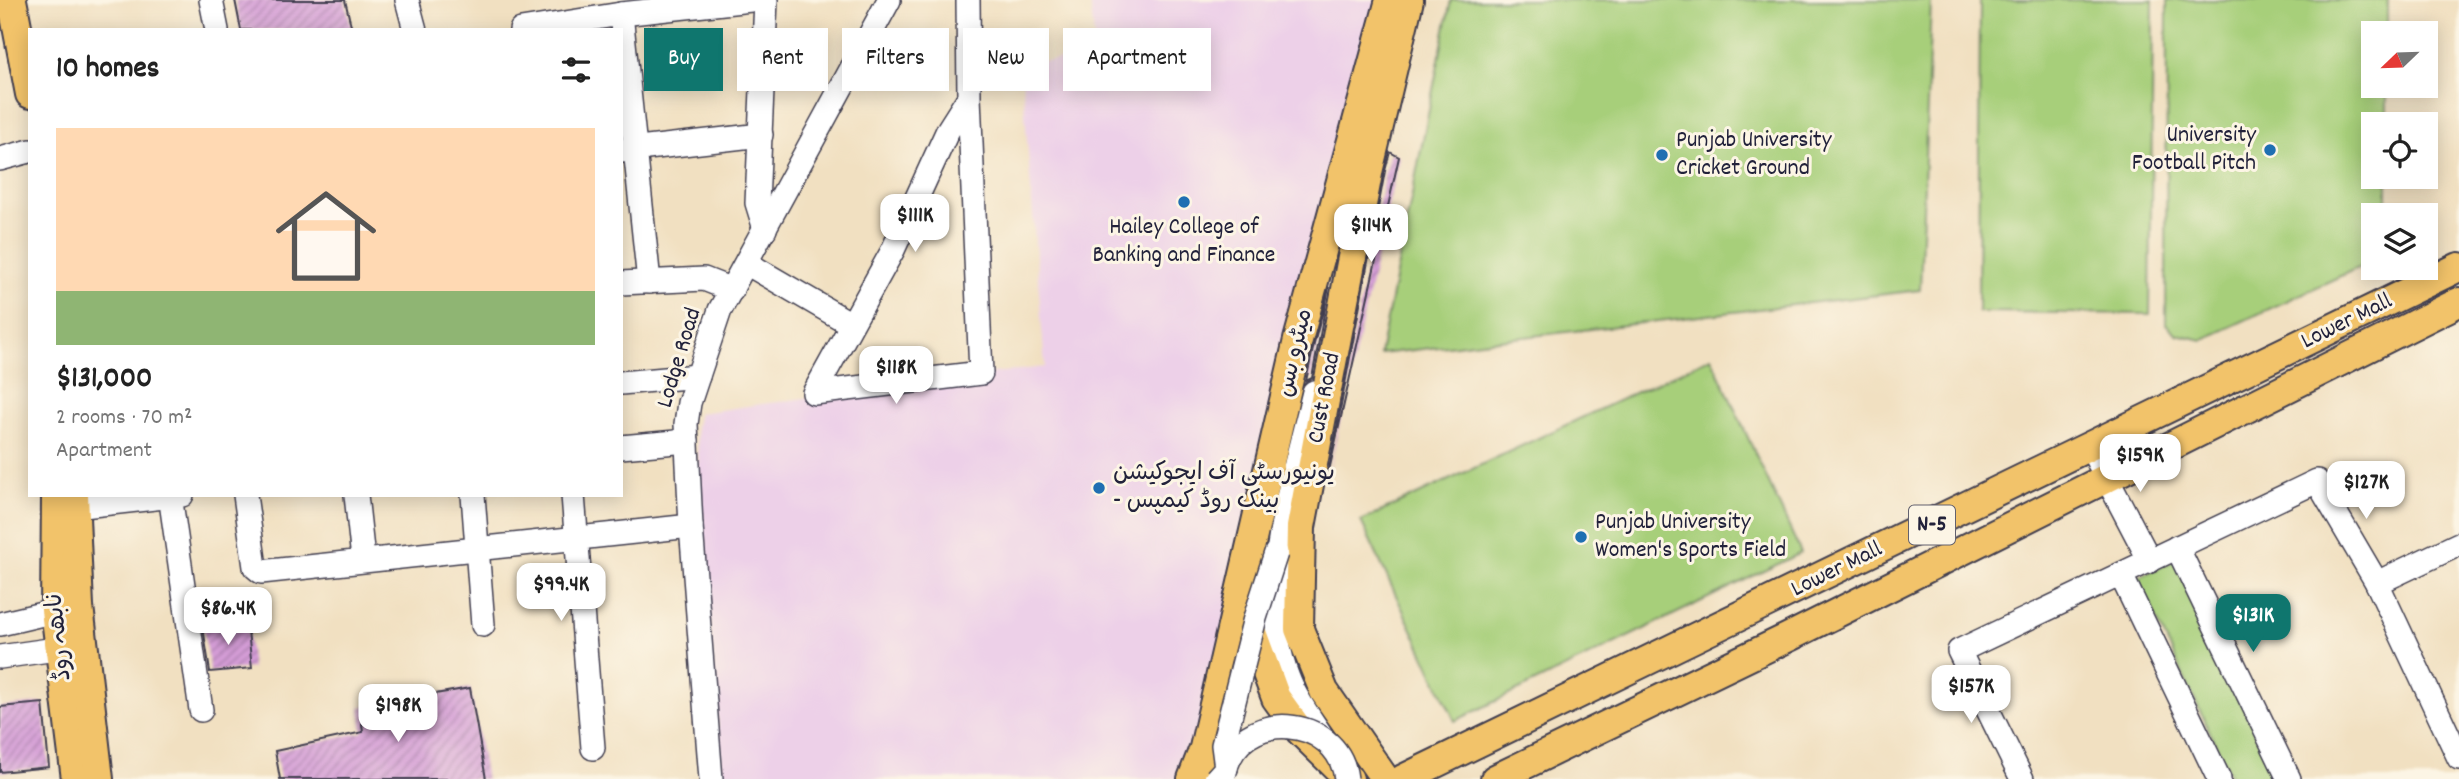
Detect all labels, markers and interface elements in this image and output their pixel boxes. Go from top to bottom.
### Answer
north arrow [2361,21,2438,98]
map controls [2361,21,2438,280]
chip: Buy [644,28,723,91]
chip: Rent [737,28,828,91]
chip: Filters [842,28,949,91]
chip: New [963,28,1049,91]
chip: Apartment [1063,28,1211,91]
text: 10 homes [56,49,159,92]
icon: filters [557,51,595,89]
button: locate [2361,112,2438,189]
place label: University Football Pitch [2132,119,2257,181]
place label: Punjab University Cricket Ground [1676,124,1833,186]
marker: University Football Pitch [2262,142,2278,158]
marker: Punjab University Cricket Ground [1654,147,1670,163]
icon: home [263,173,389,299]
pin: $111K [866,194,964,254]
marker: Hailey College of Banking and Finance [1176,194,1192,210]
text: $111K [896,200,934,233]
button: layers [2361,203,2438,280]
pin: $114K [1322,204,1420,264]
text: $114K [1350,210,1392,243]
place label: Hailey College of Banking and Finance [1093,211,1275,273]
street label: Lower Mall [2296,285,2399,359]
street label: Lodge Road [649,304,711,412]
street label: میٹرو بس [1269,306,1323,400]
pin: $118K [847,346,945,406]
street label: Cust Road [1300,350,1350,446]
text: $118K [875,352,917,385]
text: $131,000 [56,359,152,402]
text: 2 rooms · 70 m² [56,402,192,435]
pin: $159K [2091,434,2189,494]
text: Apartment [56,435,152,468]
text: $159K [2116,440,2164,473]
place label: یونیورسٹی آف ایجوکیشن - بینک روڈ کیمپس [1113,457,1335,519]
pin: $127K [2317,462,2415,521]
text: $127K [2343,467,2389,500]
marker: یونیورسٹی آف ایجوکیشن - بینک روڈ کیمپس [1091,480,1107,496]
road number: N-5 [1909,505,1955,544]
place label: Punjab University Women's Sports Field [1595,506,1786,568]
marker: Punjab University Women's Sports Field [1573,529,1589,545]
street label: Lower Mall [1786,533,1889,607]
pin: $99.4K [504,564,618,623]
text: $99.4K [533,569,589,602]
pin: $86.4K [171,588,285,647]
street label: نابھہ روڈ [38,591,82,683]
text: $86.4K [200,593,256,626]
pin: $131K [2204,594,2302,654]
text: $131K [2232,600,2274,633]
pin: $157K [1922,666,2020,725]
text: $157K [1948,671,1994,704]
pin: $198K [349,684,447,744]
text: $198K [374,690,422,723]

